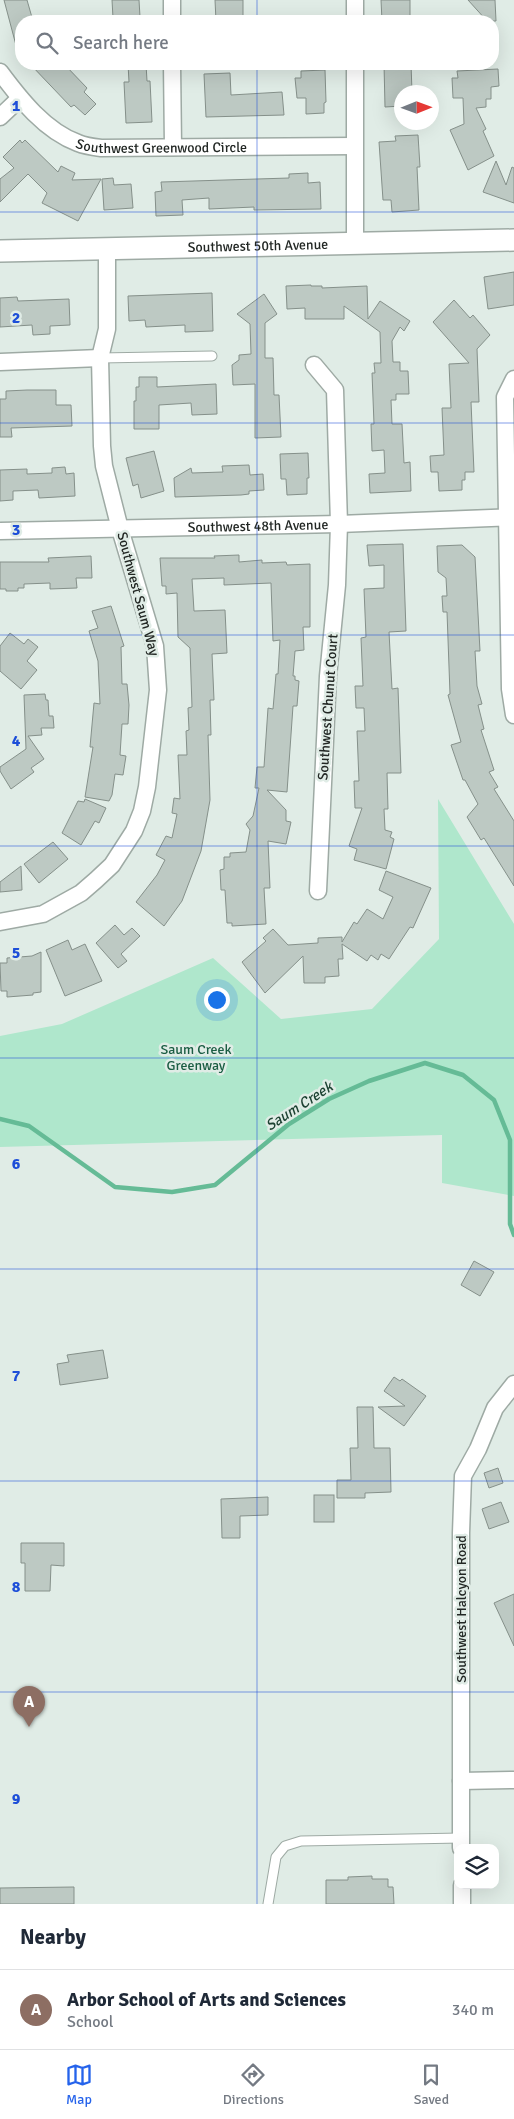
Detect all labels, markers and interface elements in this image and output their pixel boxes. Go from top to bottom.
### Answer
search box [15,15,499,70]
icon: search [33,29,61,57]
text: Search here [73,31,169,55]
north arrow [394,85,439,130]
text: 1 [12,96,21,116]
street label: Southwest Greenwood Circle [74,135,247,157]
street label: Southwest 50th Avenue [187,235,328,255]
text: 2 [12,308,20,328]
street label: Southwest 48th Avenue [187,516,328,536]
text: 3 [12,520,20,540]
street label: Southwest Saum Way [113,530,163,658]
street label: Southwest Chunut Court [314,633,342,781]
text: 4 [12,731,21,751]
text: 5 [12,943,20,963]
your location [204,987,230,1013]
park label: Saum Creek Greenway [160,1041,232,1074]
water label: Saum Creek [262,1077,337,1134]
text: 6 [12,1154,21,1174]
text: 7 [12,1366,21,1386]
street label: Southwest Halcyon Road [453,1535,470,1683]
text: 8 [12,1577,21,1597]
pin: A [13,1686,45,1727]
text: 9 [12,1789,21,1809]
map controls [454,1844,499,1889]
button: layers [454,1844,499,1889]
text: Nearby [20,1924,86,1950]
text: Arbor School of Arts and Sciences [67,1988,346,2012]
text: A [31,2000,41,2020]
text: 340 m [452,2000,494,2020]
text: School [67,2012,113,2032]
tab: Map [65,2061,93,2108]
tab: Directions [223,2061,284,2108]
tab: Saved [414,2061,449,2108]

